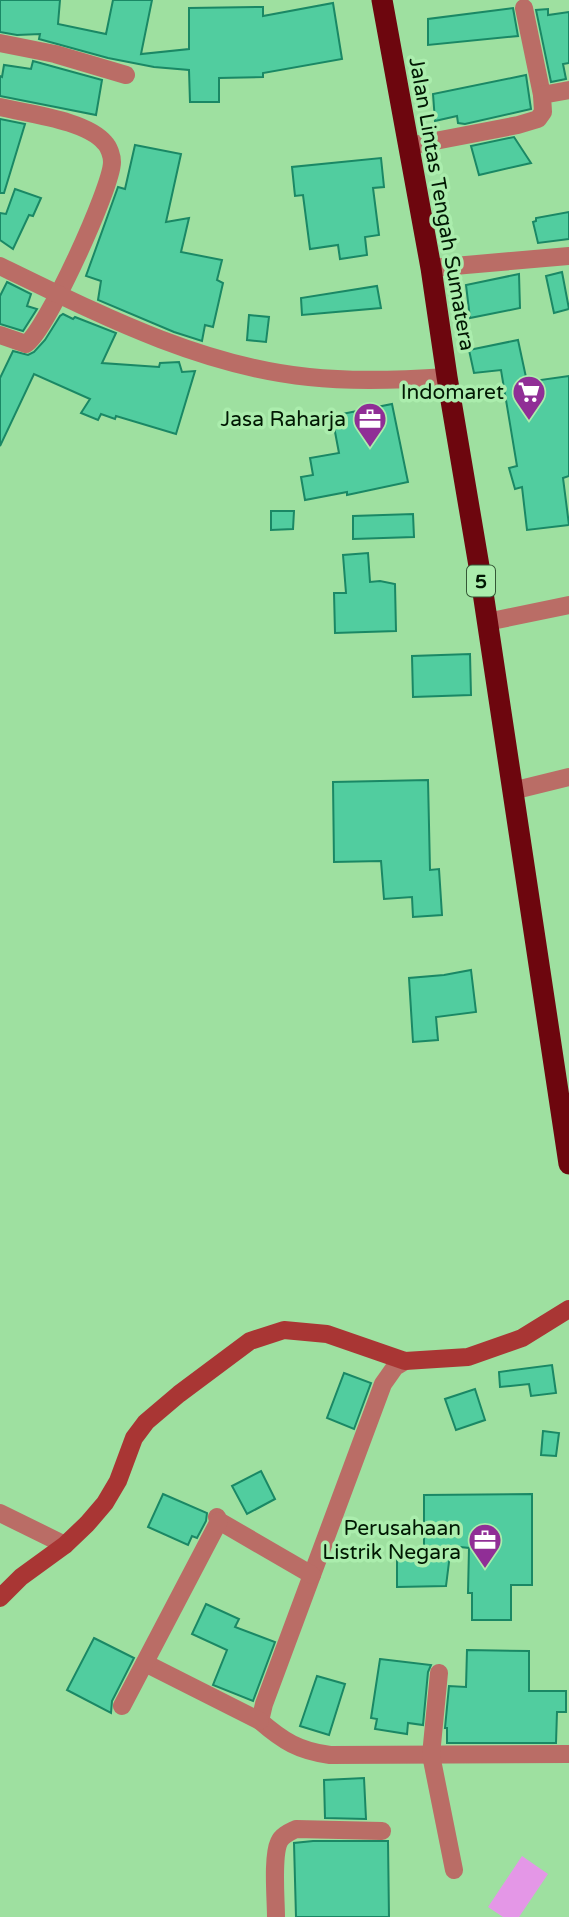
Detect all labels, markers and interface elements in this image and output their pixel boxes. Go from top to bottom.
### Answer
street label: Jalan Lintas Tengah Sumatera [403,55,480,353]
supermarket icon: Indomaret [510,373,548,422]
place label: Indomaret [401,380,504,405]
office icon: Jasa Raharja [351,400,389,449]
place label: Jasa Raharja [221,407,346,432]
road number: 5 [467,566,495,596]
place label: Perusahaan Listrik Negara [322,1516,461,1565]
office icon: Perusahaan Listrik Negara [466,1521,504,1570]

